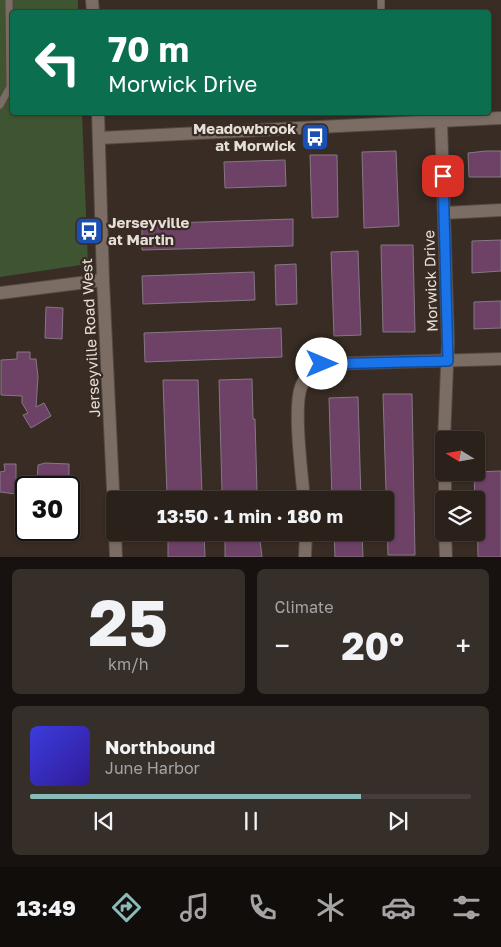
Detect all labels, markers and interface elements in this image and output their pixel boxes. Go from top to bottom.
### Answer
text: 70 m [108,28,189,70]
icon: left [25,30,90,95]
text: Morwick Drive [108,70,257,97]
place label: Meadowbrook at Morwick [193,119,296,154]
bus stop icon: Meadowbrook at Morwick [300,122,330,152]
pin [422,155,464,197]
icon: arrive [429,162,457,190]
place label: Jerseyville at Martin [108,213,190,248]
bus stop icon: Jerseyville at Martin [74,216,104,246]
street label: Morwick Drive [419,230,441,332]
street label: Jerseyville Road West [77,258,103,418]
position arrow [295,337,347,389]
north arrow [435,431,485,481]
map controls [435,431,485,541]
speed limit sign: 30 [15,476,80,541]
button: layers [435,491,485,541]
text: 13:50 · 1 min · 180 m [157,504,343,527]
text: 25 [89,582,168,660]
text: Climate [275,597,334,617]
text: 20° [341,623,404,668]
text: − [275,629,290,662]
text: + [456,629,471,662]
text: km/h [108,654,149,674]
text: Northbound [105,735,215,758]
text: June Harbor [105,758,200,778]
icon: previous [90,807,118,835]
icon: pause [237,807,265,835]
icon: next [384,807,412,835]
icon: directions [109,890,144,925]
icon: music [177,890,212,925]
icon: phone [245,890,280,925]
icon: climate [313,890,348,925]
icon: car [381,890,416,925]
icon: filters [449,890,484,925]
text: 13:49 [17,894,76,921]

